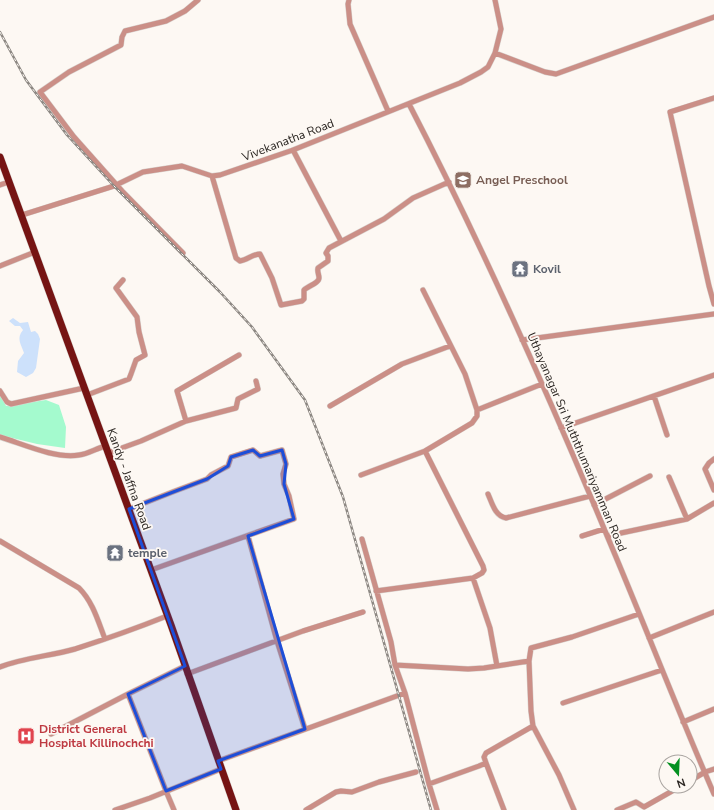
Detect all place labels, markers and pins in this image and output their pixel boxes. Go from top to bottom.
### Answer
school or university icon: Angel Preschool [453,170,473,190]
place label: Angel Preschool [476,172,568,188]
temple icon: Kovil [510,259,530,279]
place label: Kovil [533,261,561,277]
temple icon: temple [105,543,125,563]
place label: temple [128,545,168,561]
place label: District General Hospital Killinochchi [39,721,154,751]
hospital icon: District General Hospital Killinochchi [16,726,36,746]

